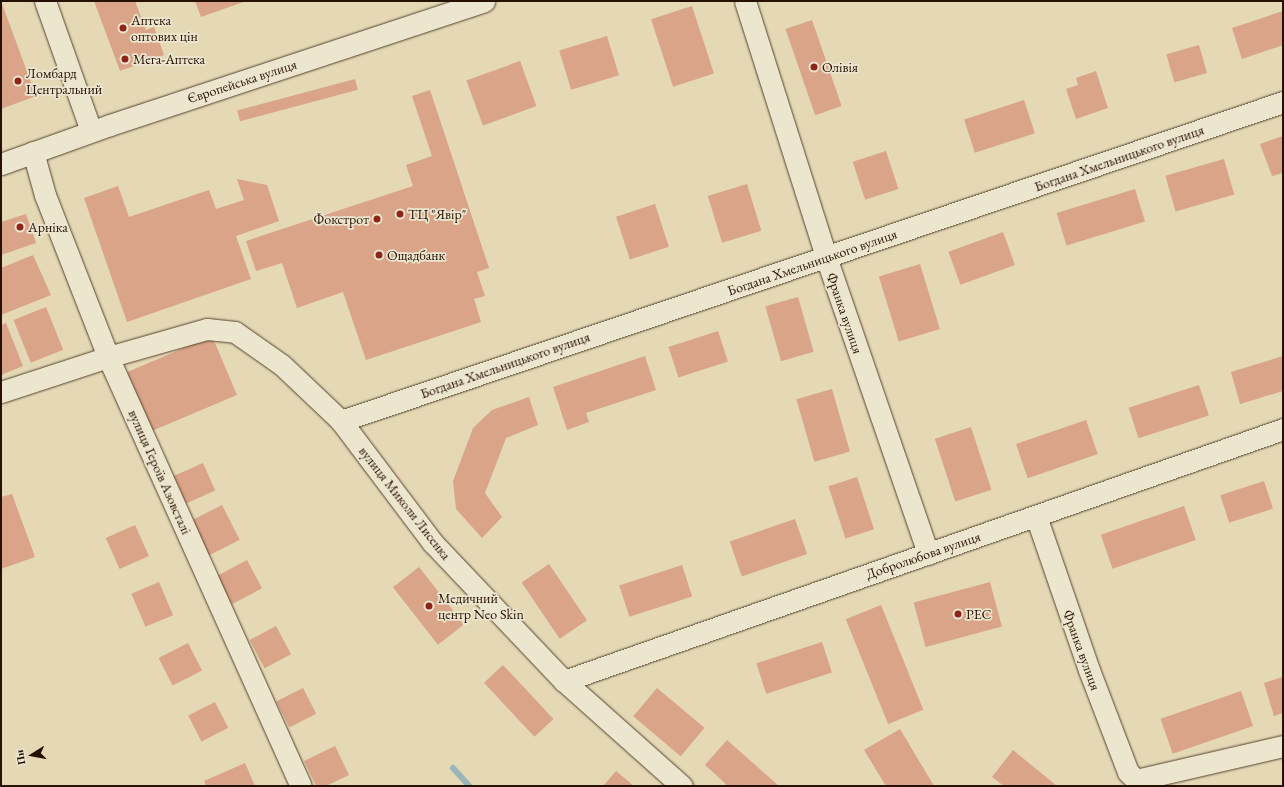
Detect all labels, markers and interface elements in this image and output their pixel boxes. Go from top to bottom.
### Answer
place label: Аптека оптових цін [131,12,198,44]
marker: Аптека оптових цін [118,23,128,33]
place label: Мега-Аптека [133,51,205,67]
marker: Мега-Аптека [120,54,130,64]
street label: Європейська вулиця [185,55,299,107]
place label: Олівія [822,59,858,75]
marker: Олівія [809,62,819,72]
place label: Ломбард Центральний [26,65,102,98]
marker: Ломбард Центральний [13,76,23,86]
street label: Богдана Хмельницького вулиця [1032,121,1206,195]
place label: ТЦ "Явір" [408,206,466,222]
marker: ТЦ "Явір" [395,209,405,219]
place label: Фокстрот [314,211,369,227]
marker: Фокстрот [372,214,382,224]
place label: Арніка [28,219,68,235]
marker: Арніка [15,222,25,232]
street label: Богдана Хмельницького вулиця [725,225,899,299]
place label: Ощадбанк [387,247,445,263]
marker: Ощадбанк [374,250,384,260]
street label: Франка вулиця [823,270,867,356]
street label: Богдана Хмельницького вулиця [418,328,592,402]
street label: вулиця Героїв Азовсталі [125,407,195,537]
street label: вулиця Миколи Лисенка [355,443,455,563]
street label: Добролюбова вулиця [863,527,983,583]
place label: Медичний центр Neo Skin [438,590,524,622]
marker: Медичний центр Neo Skin [423,600,435,612]
place label: РЕС [966,606,992,622]
street label: Франка вулиця [1060,607,1104,693]
marker: РЕС [953,609,963,619]
north arrow [12,735,52,775]
text: Пн [12,749,29,766]

